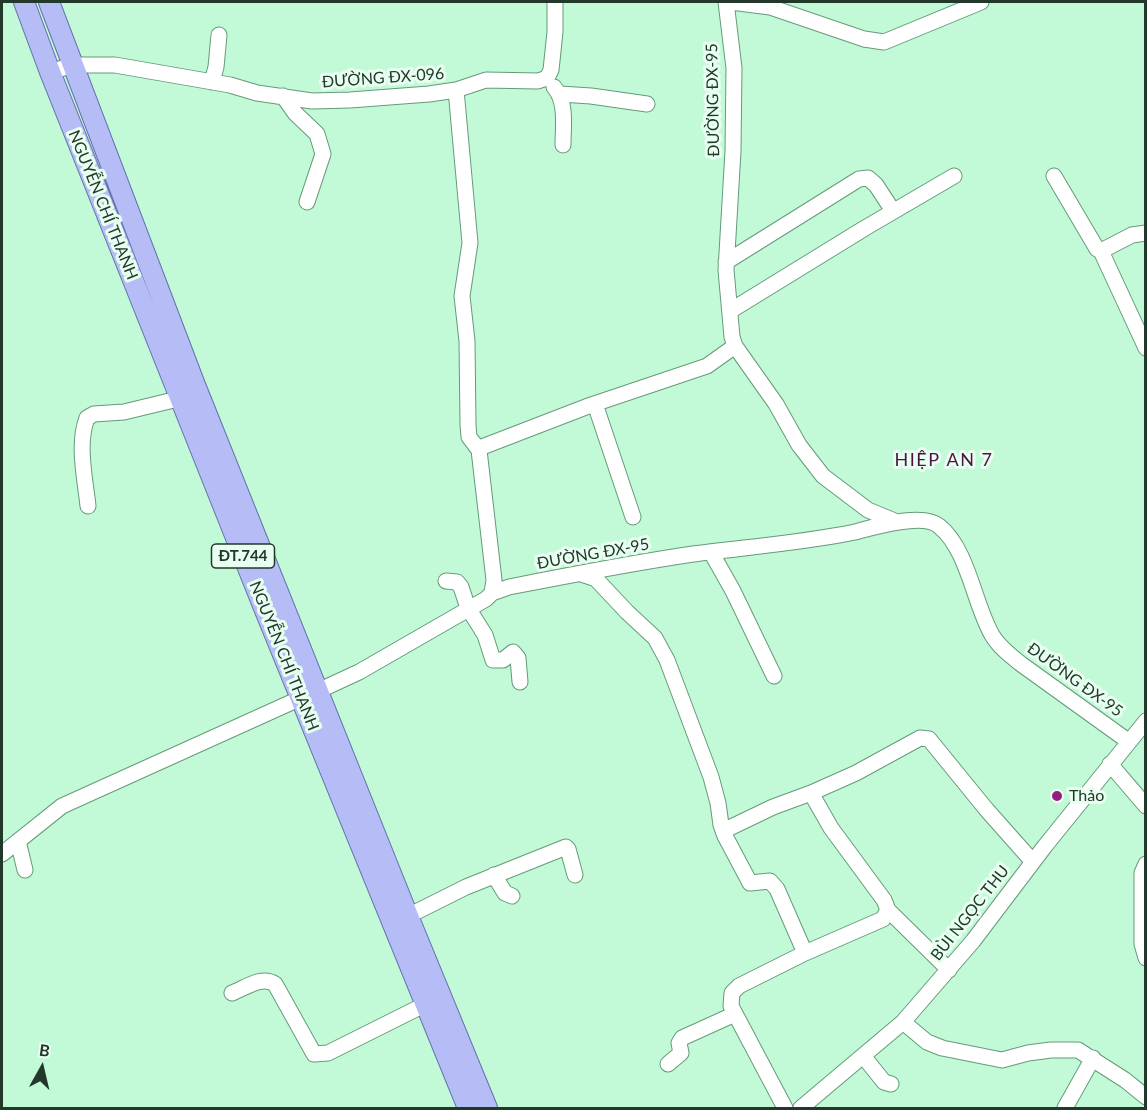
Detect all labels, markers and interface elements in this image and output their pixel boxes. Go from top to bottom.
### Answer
street label: ĐƯỜNG ĐX-95 [702,43,724,157]
street label: ĐƯỜNG ĐX-096 [321,64,445,92]
street label: NGUYỄN CHÍ THANH [64,127,142,283]
district label: HIỆP AN 7 [894,449,994,471]
street label: ĐƯỜNG ĐX-95 [535,535,651,573]
road number: ĐT.744 [212,544,274,568]
street label: NGUYỄN CHÍ THANH [245,578,323,734]
street label: ĐƯỜNG ĐX-95 [1023,639,1127,721]
place label: Thảo [1069,786,1104,806]
marker: Thảo [1050,789,1064,803]
street label: BÙI NGỌC THU [927,862,1013,964]
north arrow [12,1038,72,1098]
text: B [38,1040,51,1060]

